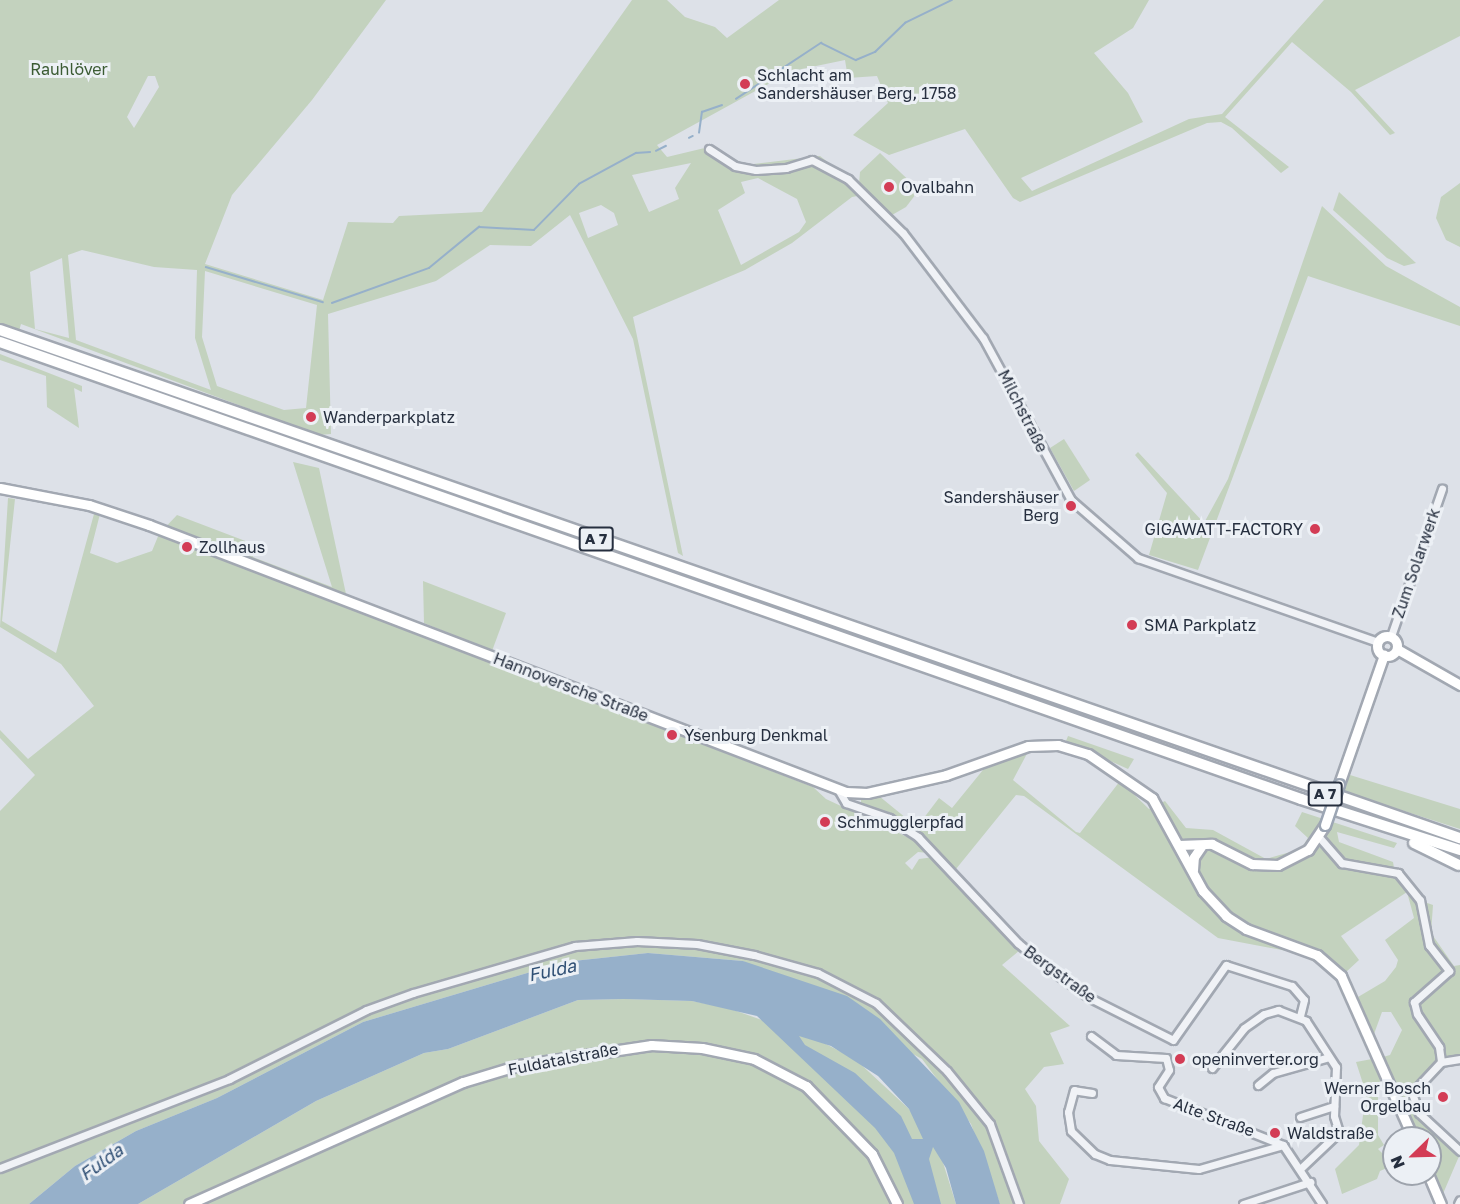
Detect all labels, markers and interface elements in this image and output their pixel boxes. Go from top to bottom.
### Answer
park label: Rauhlöver [30,59,108,79]
place label: Schlacht am Sandershäuser Berg, 1758 [757,65,957,103]
marker: Schlacht am Sandershäuser Berg, 1758 [738,77,752,91]
place label: Ovalbahn [901,177,974,197]
marker: Ovalbahn [882,180,896,194]
street label: Milchstraße [994,366,1052,456]
place label: Wanderparkplatz [323,407,455,427]
marker: Wanderparkplatz [304,410,318,424]
place label: Sandershäuser Berg [943,487,1059,525]
marker: Sandershäuser Berg [1064,499,1078,513]
street label: Zum Solarwerk [1388,505,1444,621]
place label: GIGAWATT-FACTORY [1144,519,1303,539]
marker: GIGAWATT-FACTORY [1308,522,1322,536]
road number: A 7 [578,527,614,551]
place label: Zollhaus [199,537,265,557]
marker: Zollhaus [180,540,194,554]
place label: SMA Parkplatz [1144,615,1256,635]
marker: SMA Parkplatz [1125,618,1139,632]
street label: Hannoversche Straße [491,649,651,725]
place label: Ysenburg Denkmal [684,725,828,745]
marker: Ysenburg Denkmal [665,728,679,742]
road number: A 7 [1307,782,1343,806]
place label: Schmugglerpfad [837,812,964,832]
marker: Schmugglerpfad [818,815,832,829]
street label: Bergstraße [1020,941,1100,1007]
water label: Fulda [526,954,578,986]
street label: Fuldatalstraße [506,1039,620,1079]
place label: openinverter.org [1192,1049,1319,1069]
marker: openinverter.org [1173,1052,1187,1066]
place label: Werner Bosch Orgelbau [1324,1078,1431,1116]
marker: Werner Bosch Orgelbau [1436,1090,1450,1104]
street label: Alte Straße [1171,1093,1257,1141]
place label: Waldstraße [1287,1123,1374,1143]
marker: Waldstraße [1268,1126,1282,1140]
north arrow [1382,1126,1442,1186]
water label: Fulda [75,1139,127,1185]
text: N [1386,1153,1409,1172]

